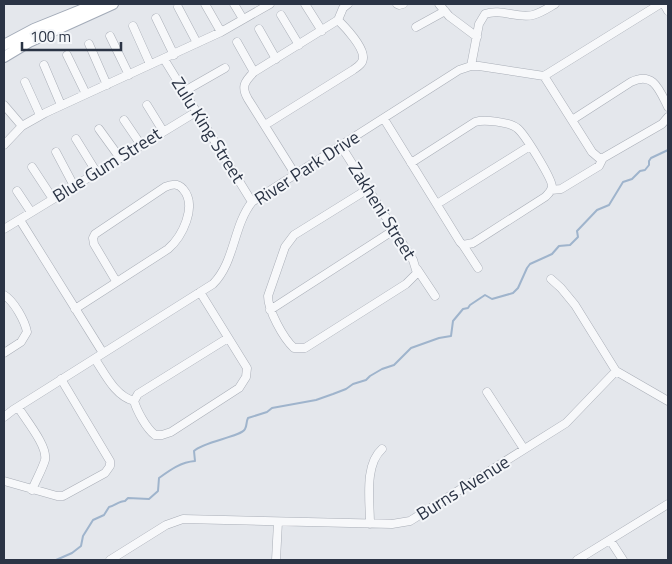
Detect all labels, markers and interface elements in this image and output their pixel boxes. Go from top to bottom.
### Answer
scale bar [22,20,121,52]
text: 100 m [30,25,71,48]
street label: Zulu King Street [165,72,252,188]
street label: Blue Gum Street [47,120,167,209]
street label: River Park Drive [249,123,365,212]
street label: Zakheni Street [342,157,423,265]
street label: Burns Avenue [411,448,514,527]

